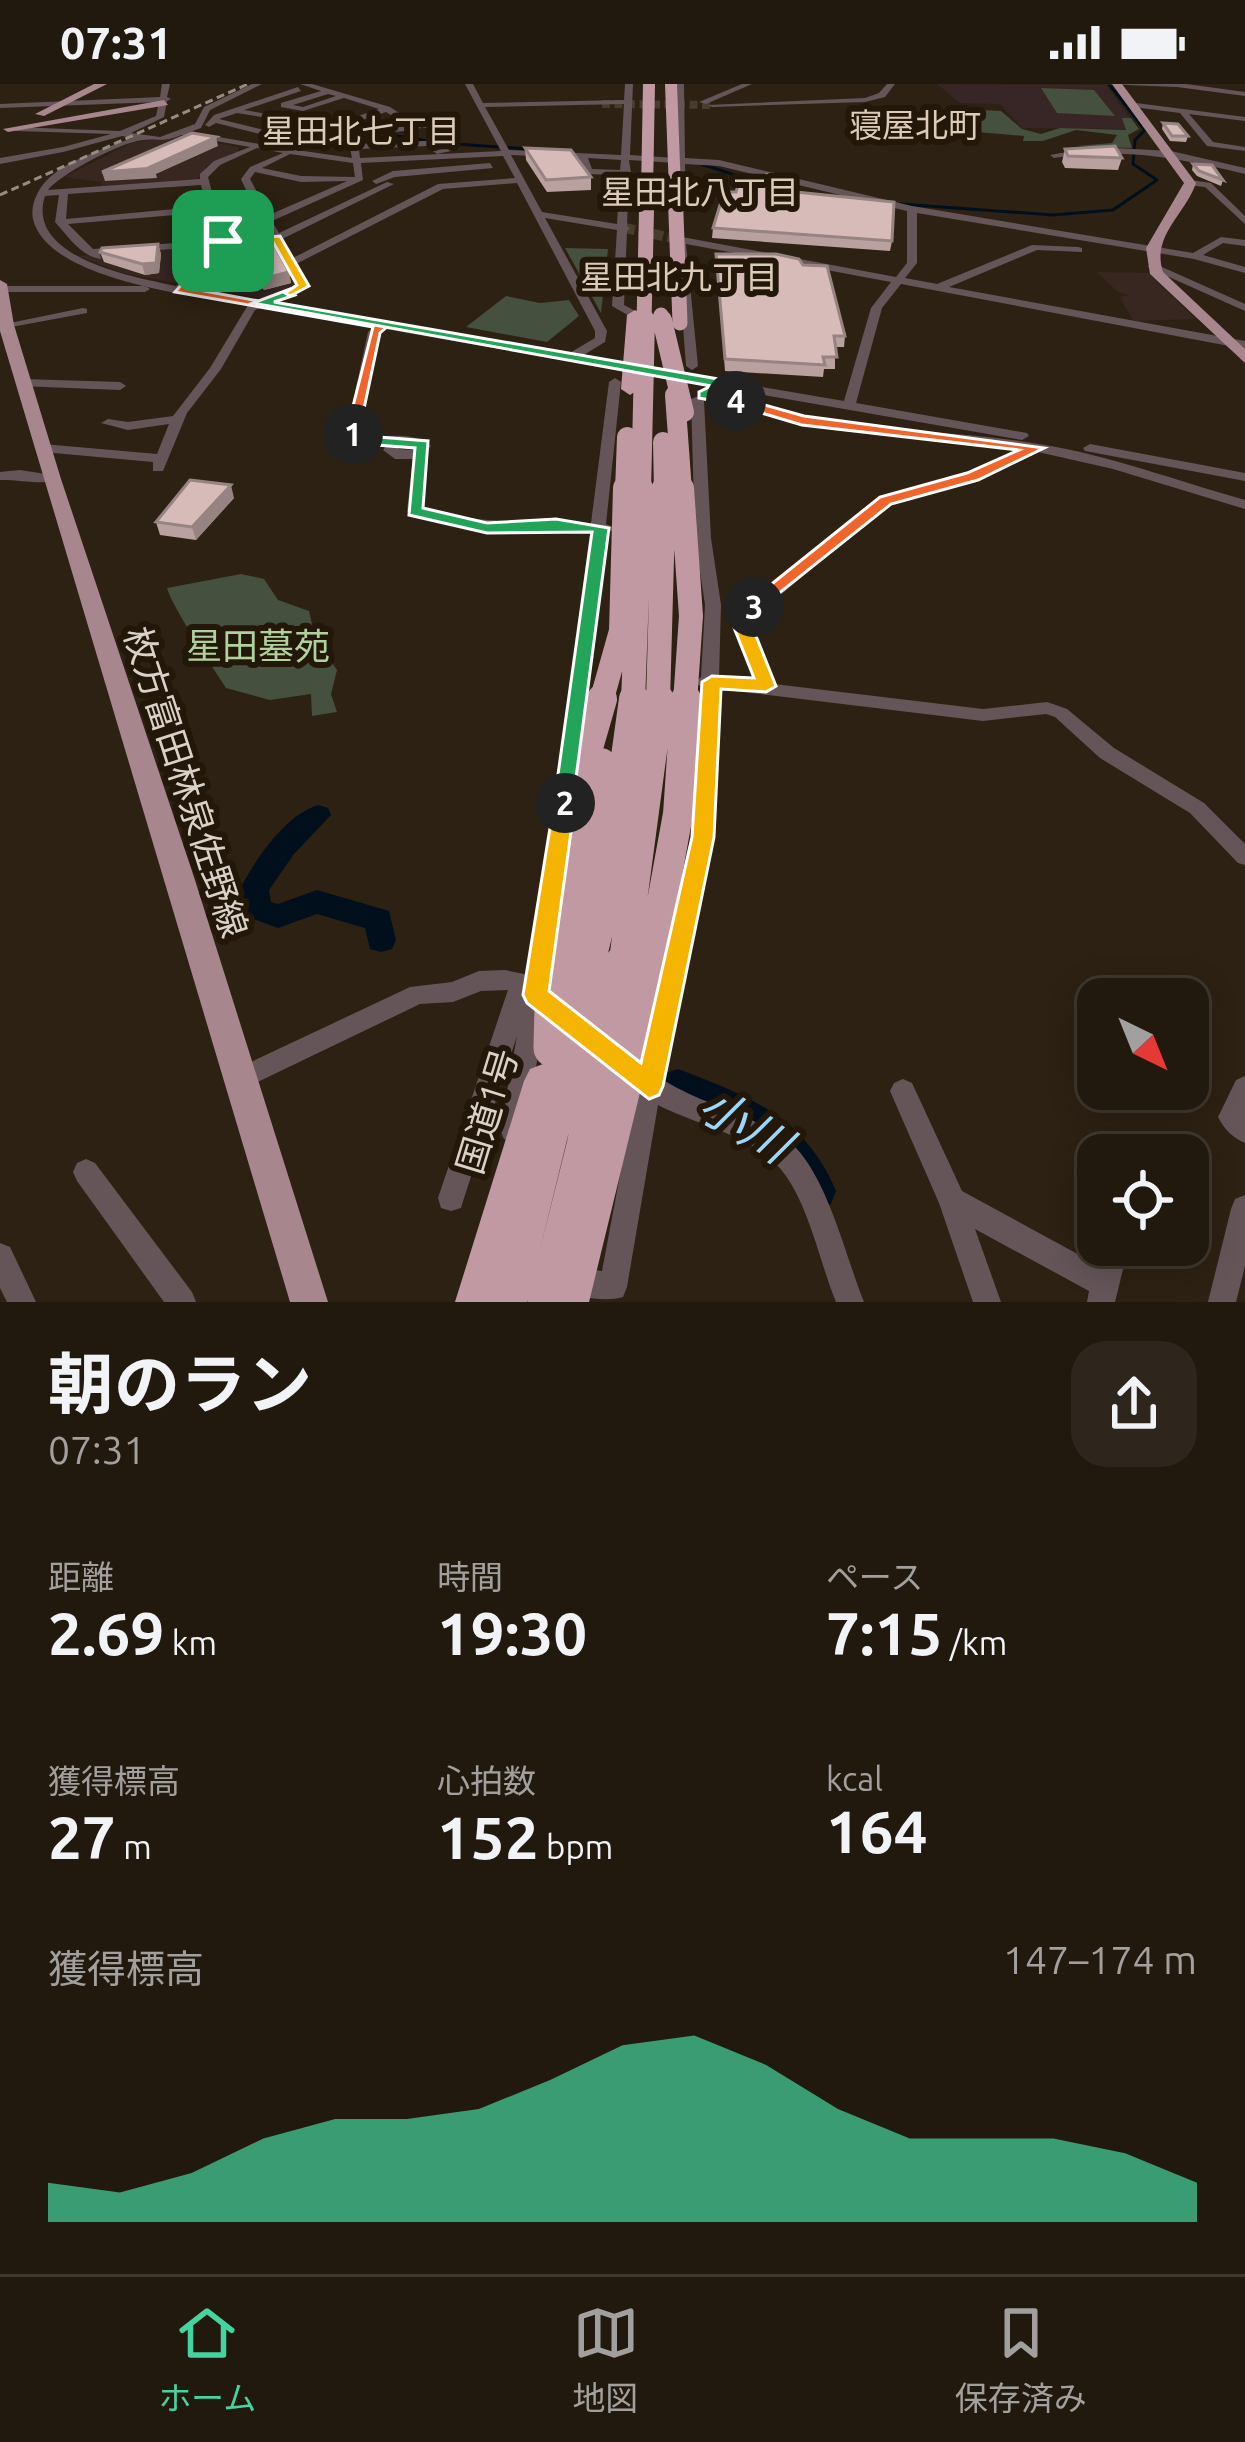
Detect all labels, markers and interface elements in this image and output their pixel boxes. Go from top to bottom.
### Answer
text: 07:31 [60,17,173,68]
district label: 寝屋北町 [849,106,981,143]
district label: 星田北七丁目 [262,112,460,149]
district label: 星田北八丁目 [601,173,799,210]
pin [172,190,274,292]
icon: arrive [190,208,256,274]
district label: 星田北九丁目 [580,258,778,295]
pin: 4 [706,371,766,431]
text: 4 [727,382,745,419]
pin: 1 [323,404,383,464]
text: 1 [344,415,362,452]
pin: 3 [724,577,784,637]
text: 3 [745,588,763,625]
street label: 枚方富田林泉佐野線 [117,621,256,942]
park label: 星田墓苑 [186,625,330,666]
pin: 2 [535,773,595,833]
text: 2 [556,784,574,821]
north arrow [1077,978,1209,1110]
map controls [1077,978,1209,1266]
street label: 国道1号 [448,1044,525,1178]
water label: 小川 [690,1076,805,1175]
button: locate [1077,1134,1209,1266]
button: share [1071,1341,1197,1467]
text: 朝のラン [48,1346,312,1420]
text: 07:31 [48,1428,146,1471]
text: 距離 [48,1558,114,1595]
text: 時間 [437,1558,503,1595]
text: ペース [826,1558,923,1595]
text: 2.69 [48,1599,164,1666]
text: 19:30 [437,1599,587,1666]
text: 7:15 [826,1599,942,1666]
text: km [164,1624,217,1661]
text: /km [942,1624,1007,1661]
text: kcal [826,1760,883,1797]
text: 獲得標高 [48,1762,180,1799]
text: 心拍数 [437,1762,536,1799]
text: 164 [826,1797,928,1864]
text: 27 [48,1803,116,1870]
text: 152 [437,1803,539,1870]
text: m [116,1828,152,1865]
text: bpm [539,1828,613,1865]
text: 147–174 m [1003,1938,1197,1981]
text: 獲得標高 [48,1947,204,1990]
tab: ホーム [158,2300,256,2420]
tab: 地図 [573,2300,639,2420]
tab: 保存済み [955,2300,1087,2420]

